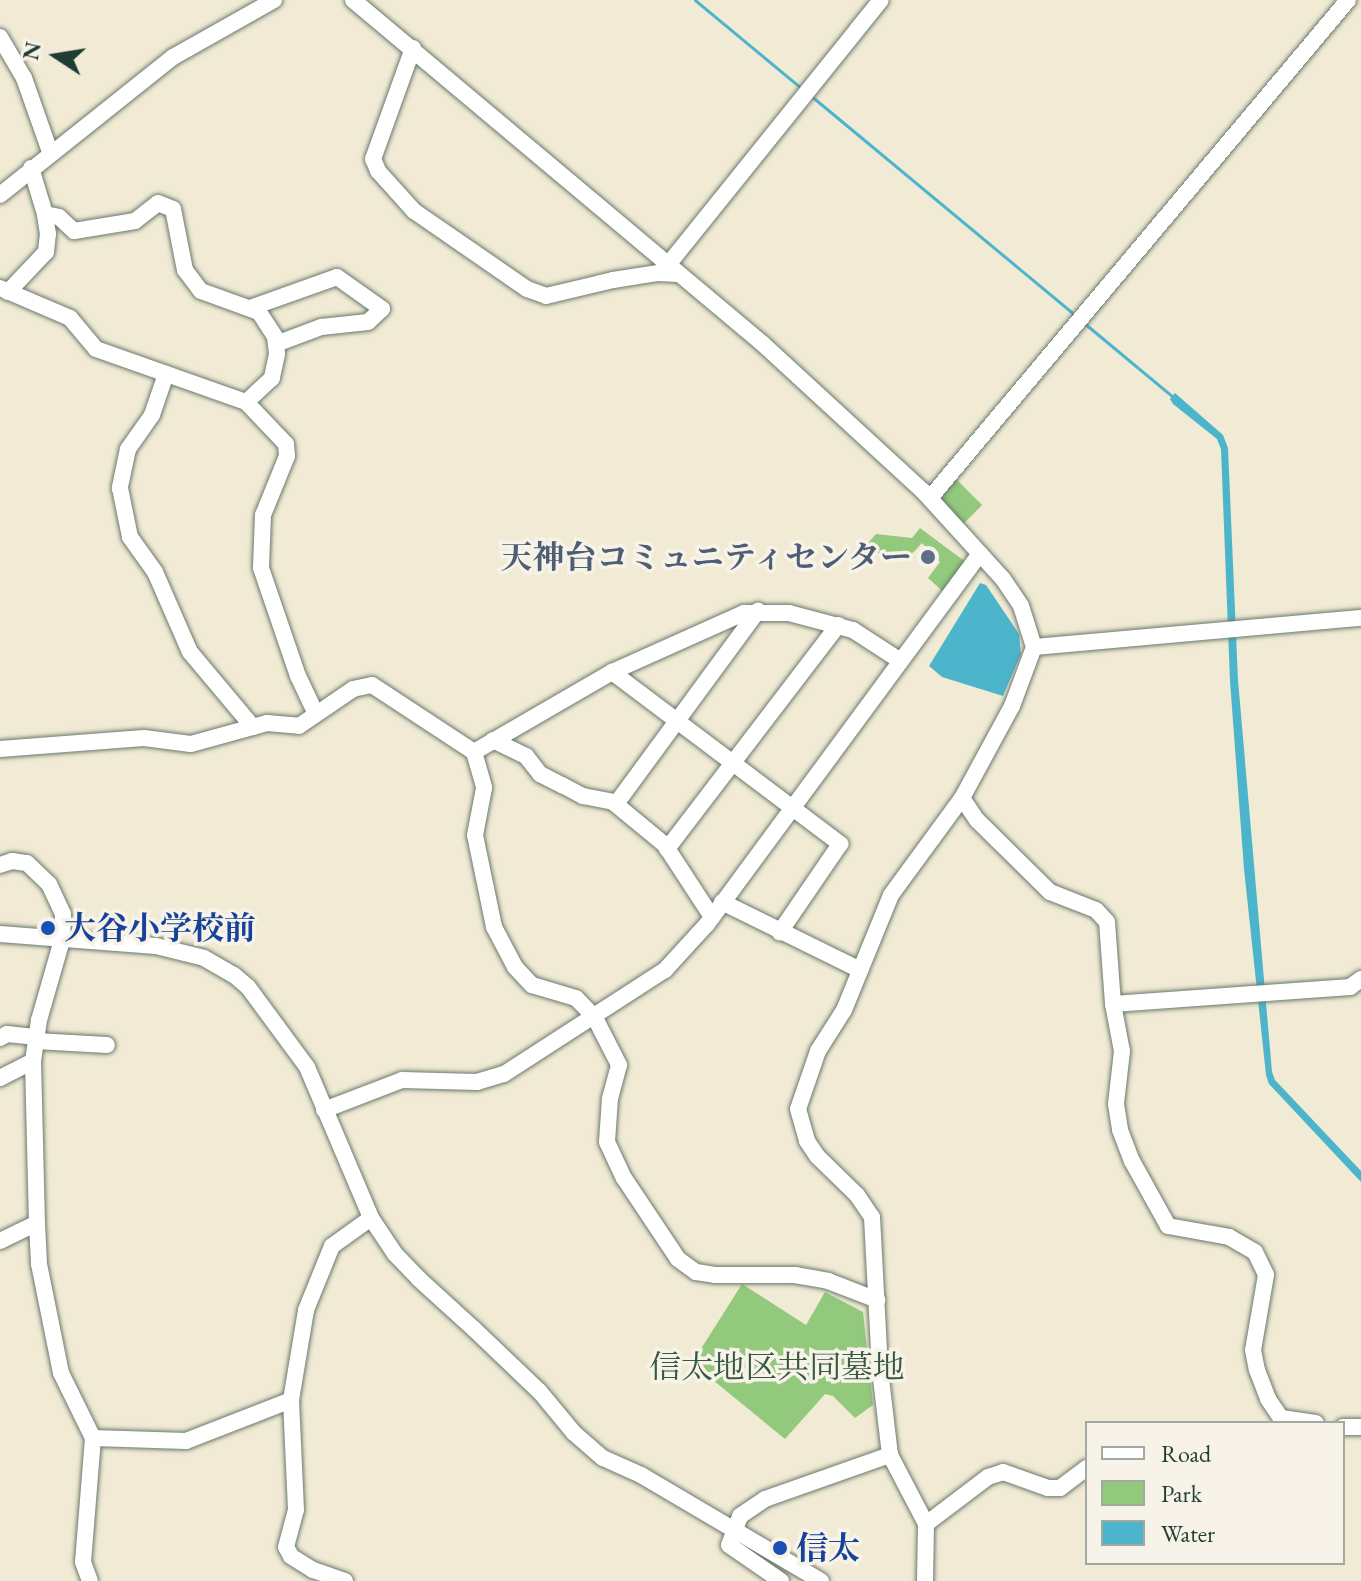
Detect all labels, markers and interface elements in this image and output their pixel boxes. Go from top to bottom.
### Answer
north arrow [16,16,96,96]
text: N [16,39,48,63]
place label: 天神台コミュニティセンター [496,538,912,576]
marker: 天神台コミュニティセンター [919,548,937,566]
place label: 大谷小学校前 [64,909,256,947]
marker: 大谷小学校前 [39,919,57,937]
park label: 信太地区共同墓地 [649,1348,905,1386]
legend [1085,1421,1345,1565]
text: Road [1161,1438,1211,1469]
text: Park [1161,1478,1202,1509]
text: Water [1161,1518,1215,1549]
place label: 信太 [796,1529,860,1567]
marker: 信太 [771,1539,789,1557]

